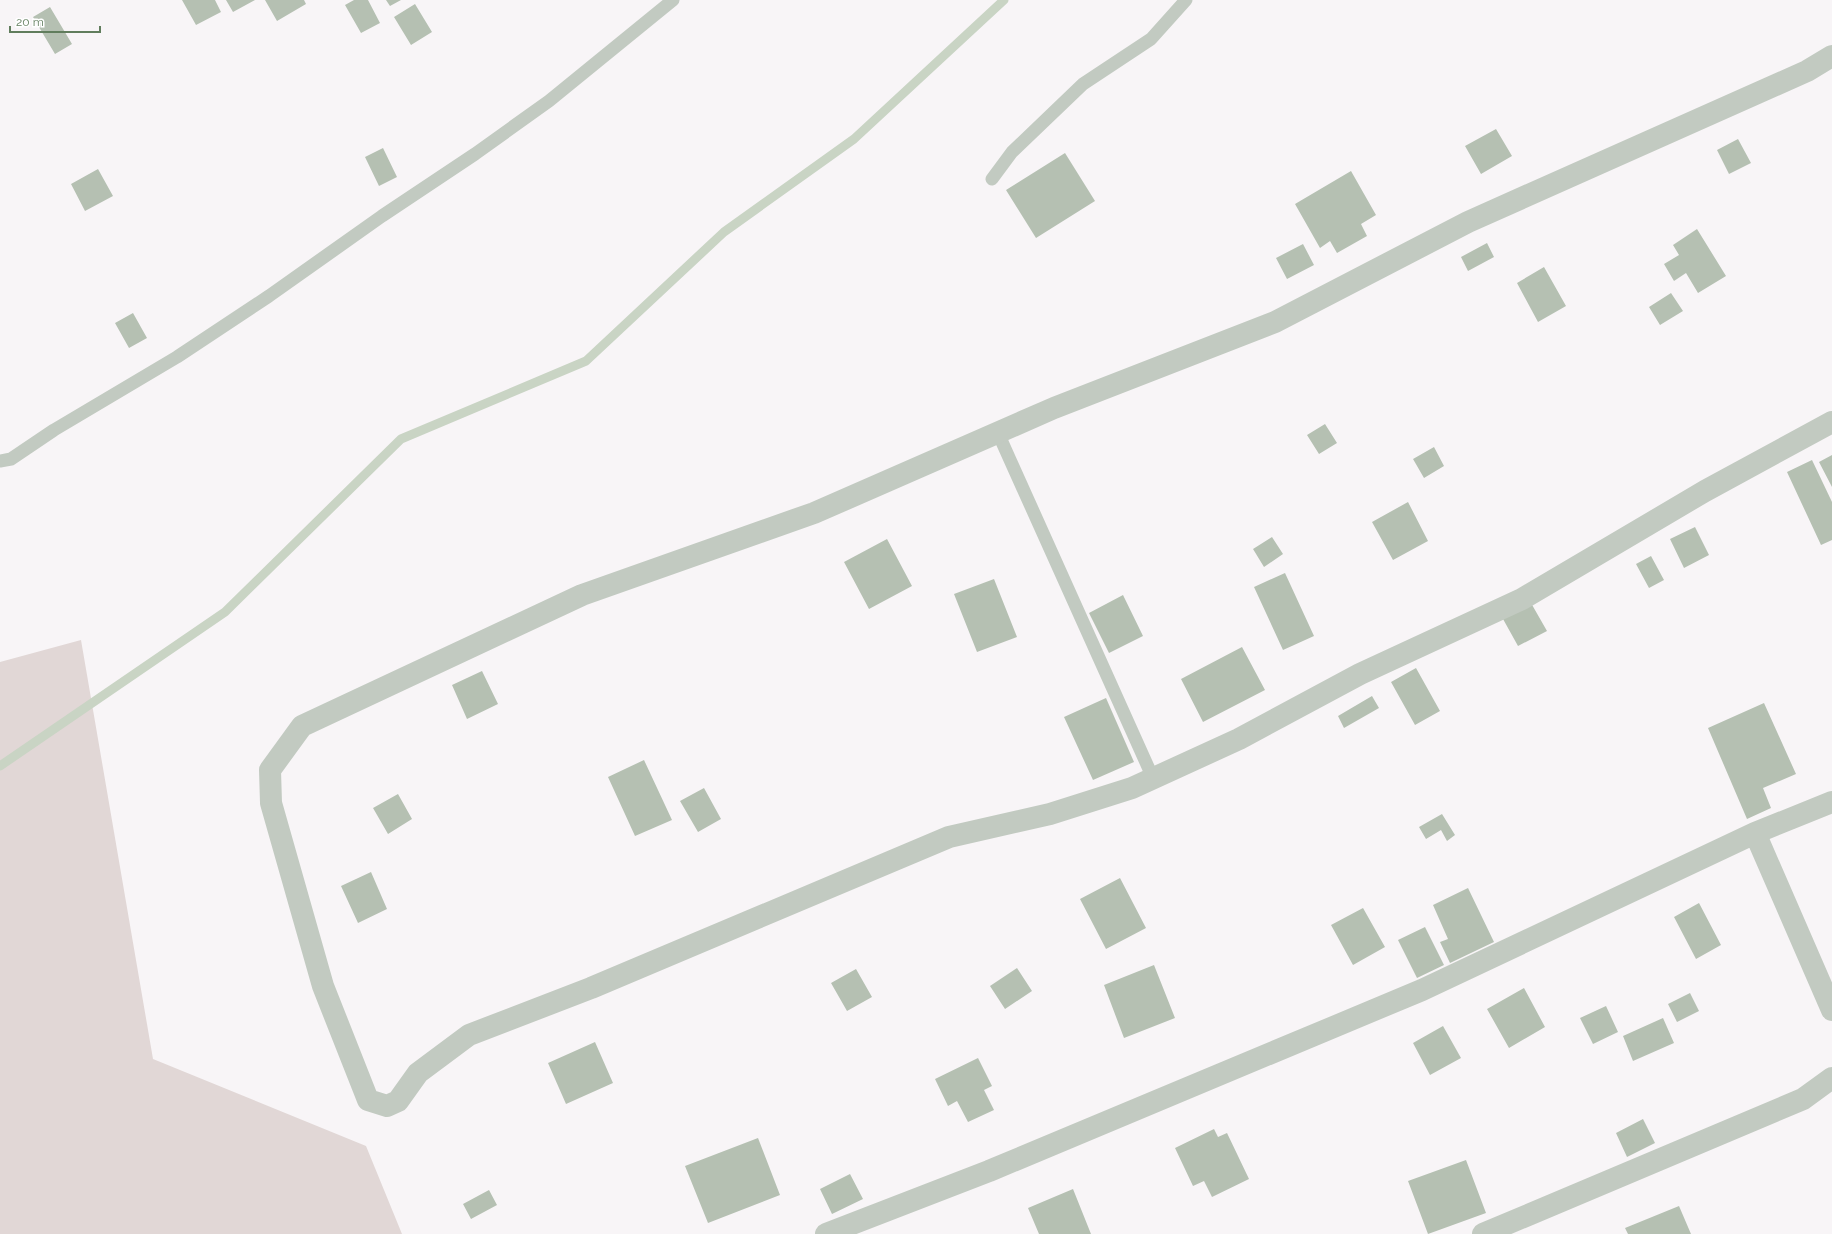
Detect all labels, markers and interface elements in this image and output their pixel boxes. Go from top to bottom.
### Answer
scale bar [10,8,100,34]
text: 20 m [16,15,44,29]

